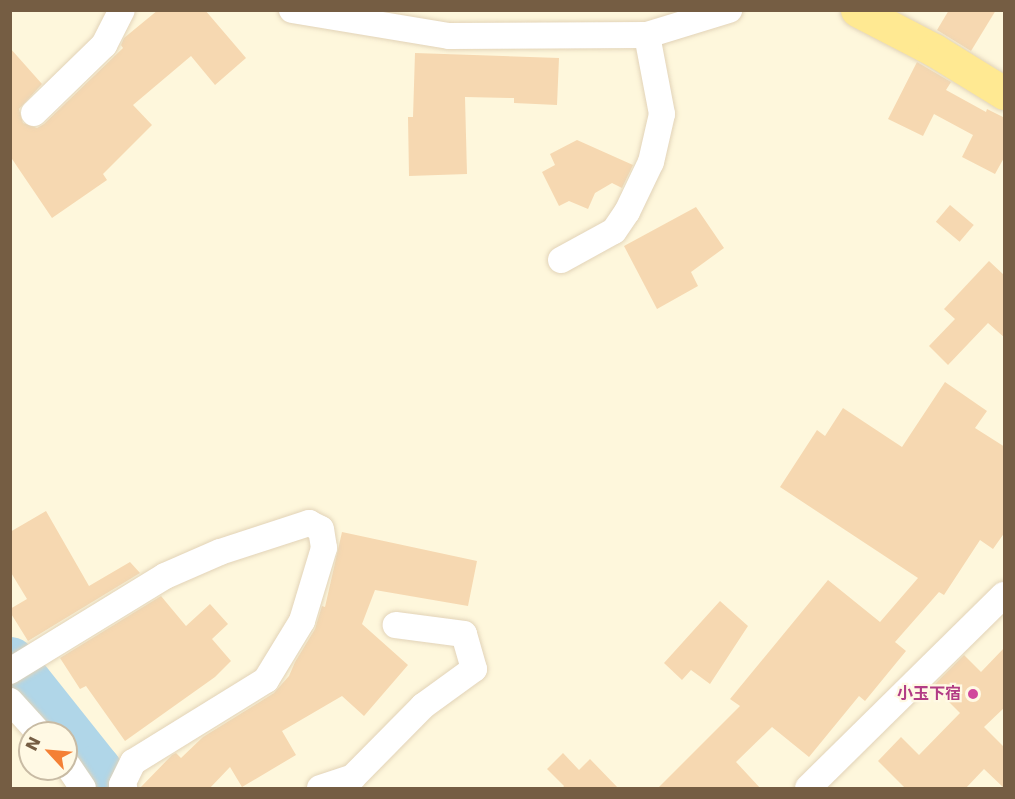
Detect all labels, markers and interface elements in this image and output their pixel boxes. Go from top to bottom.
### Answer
place label: 小玉下宿 [897,684,961,704]
marker: 小玉下宿 [966,687,980,701]
north arrow [18,721,78,781]
text: N [22,734,45,754]

